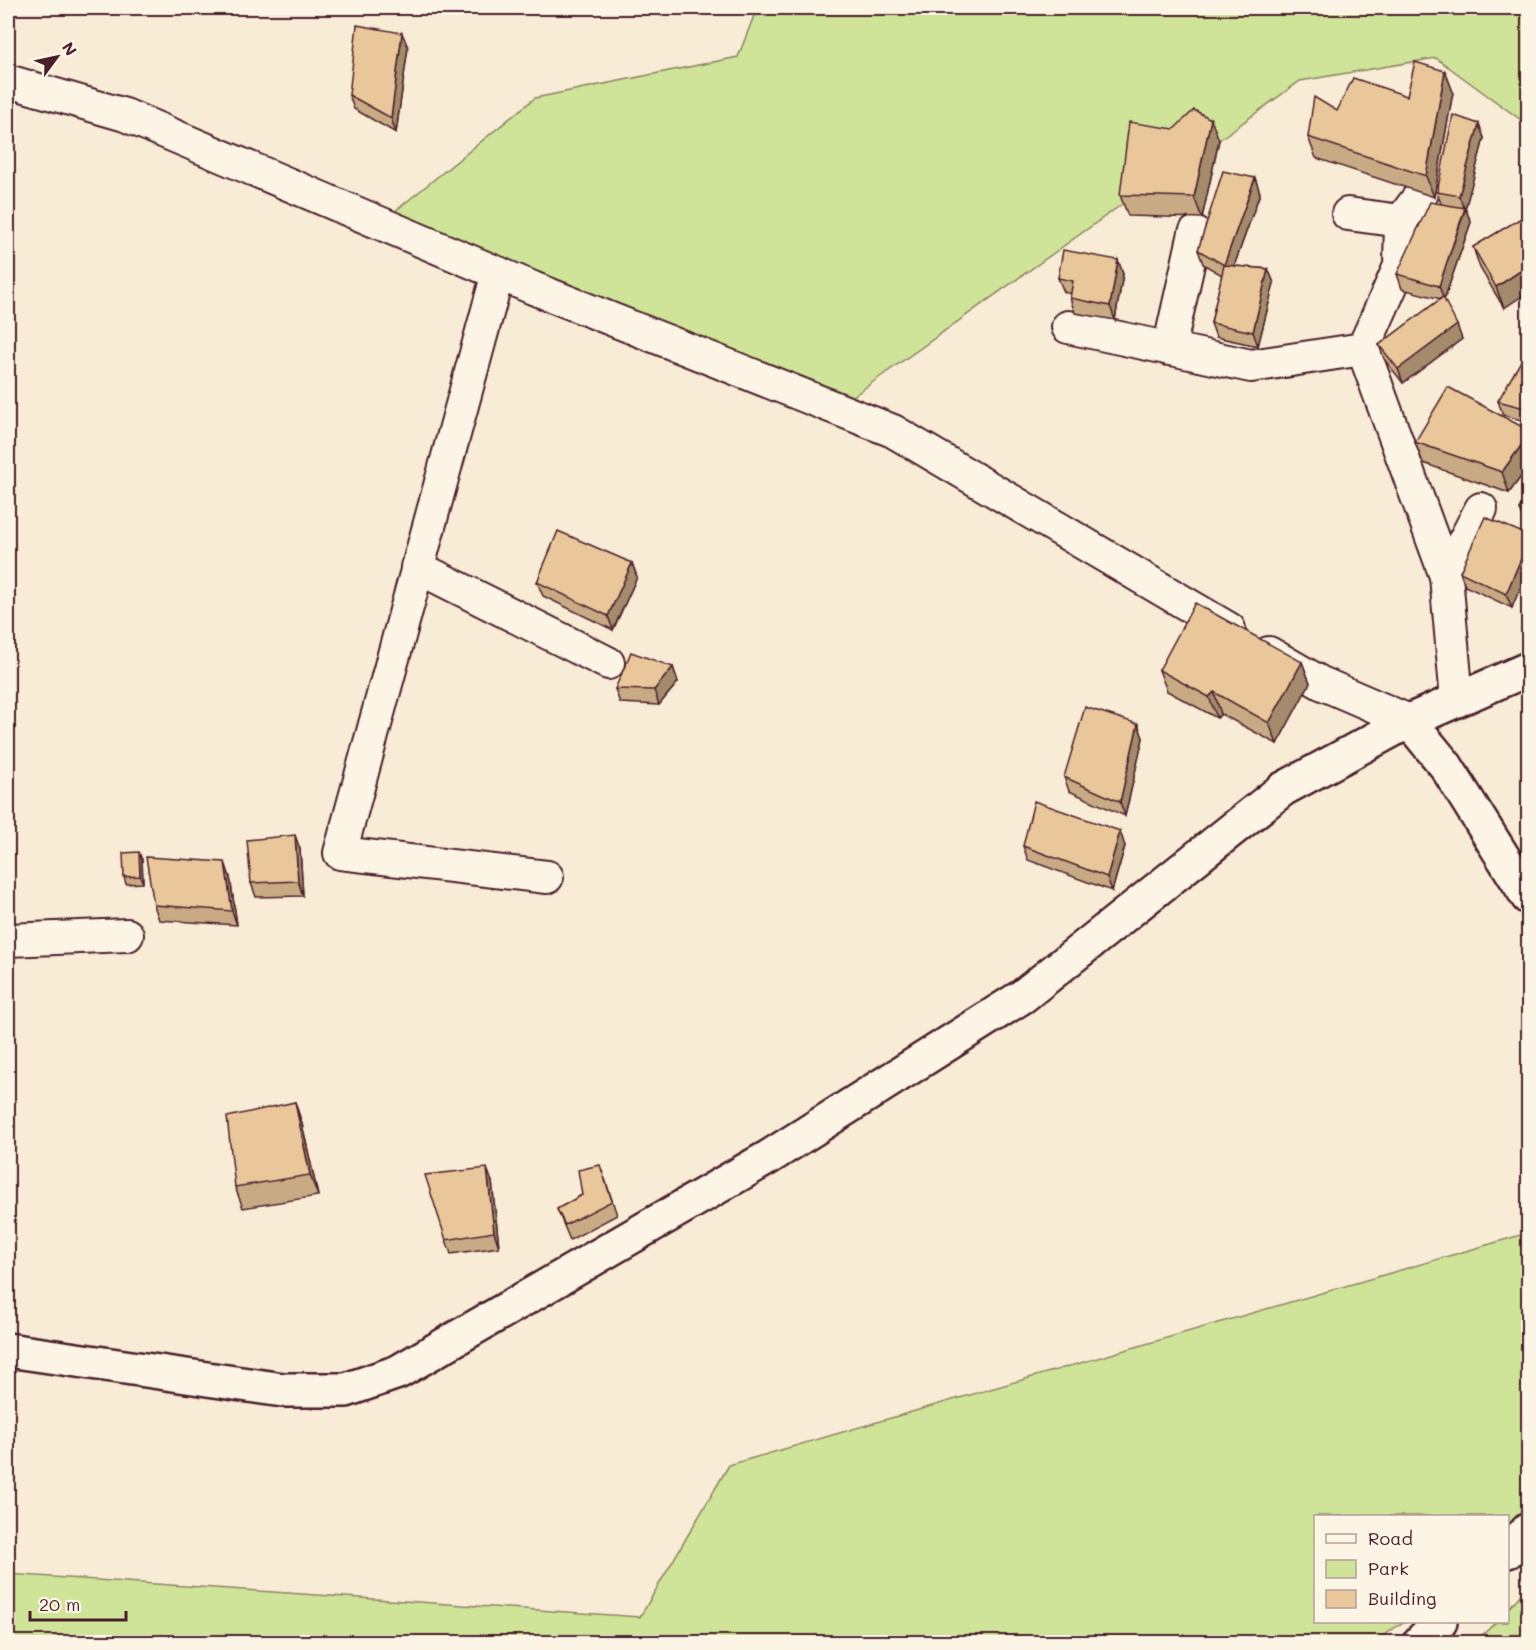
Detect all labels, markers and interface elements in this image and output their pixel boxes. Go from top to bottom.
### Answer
north arrow [27,27,87,87]
text: N [58,38,82,59]
legend [1314,1515,1509,1623]
text: Road [1368,1526,1413,1550]
text: Park [1368,1556,1409,1580]
scale bar [30,1584,126,1622]
text: Building [1368,1586,1436,1610]
text: 20 m [39,1592,80,1616]

